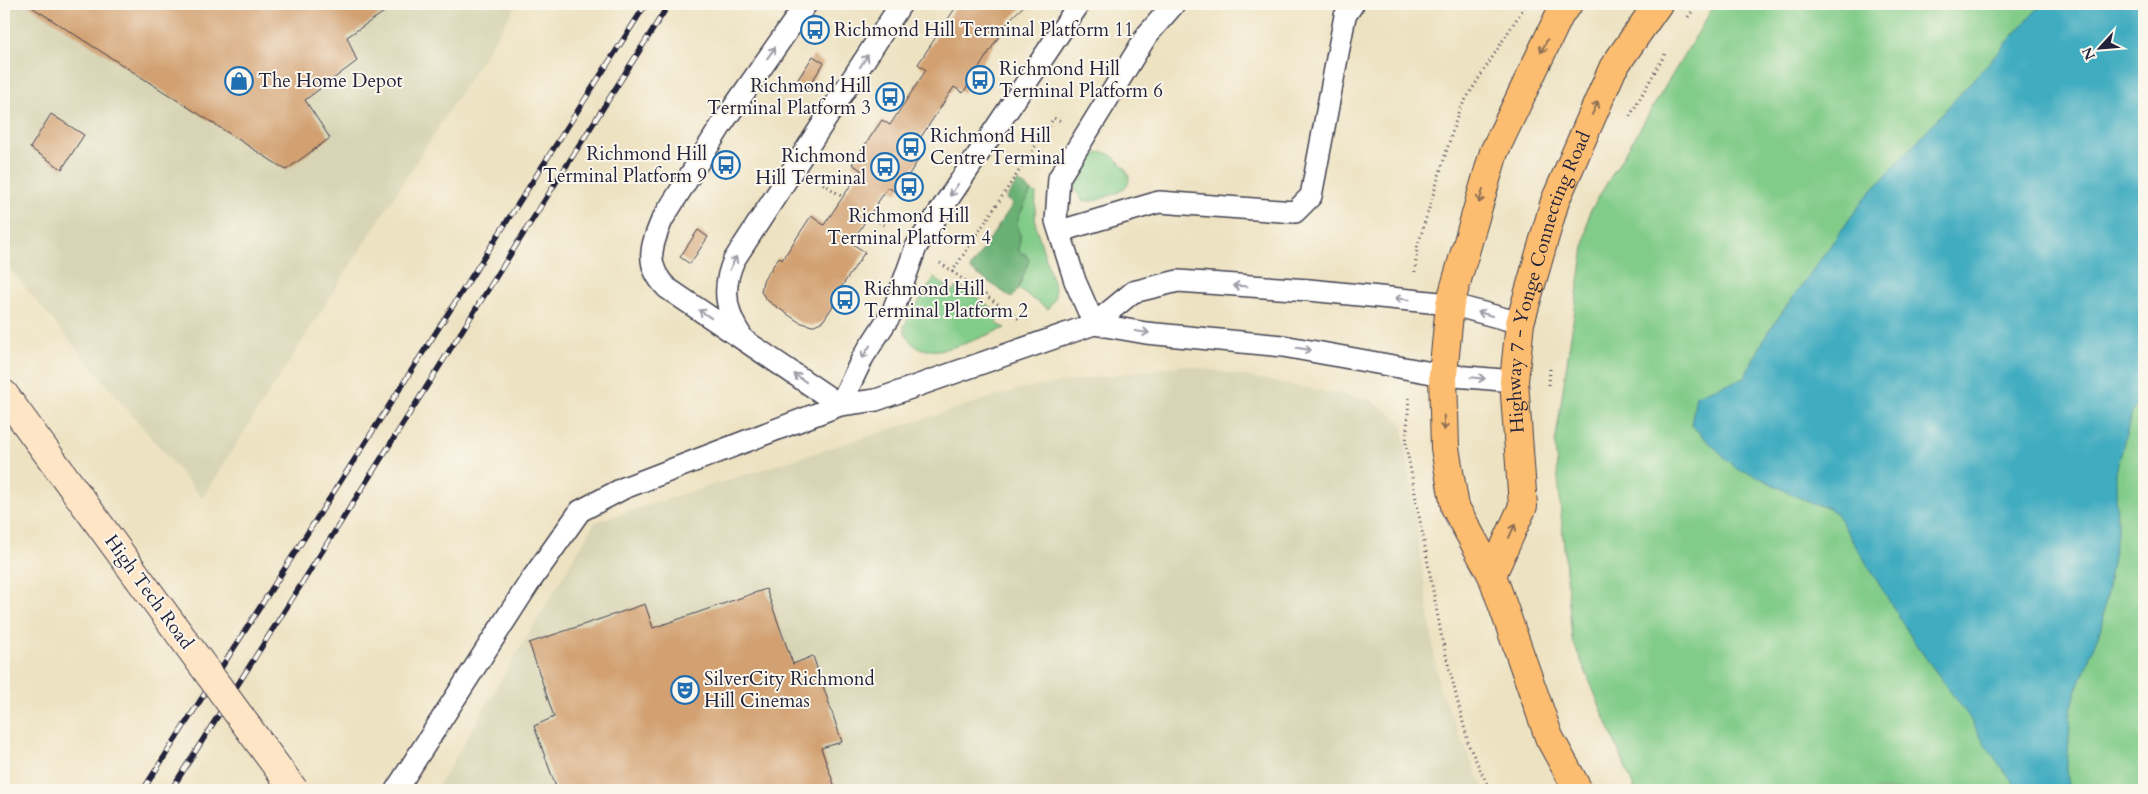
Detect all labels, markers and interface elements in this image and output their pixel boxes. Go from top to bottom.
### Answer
bus stop icon: Richmond Hill Terminal Platform 11 [800,15,830,45]
place label: Richmond Hill Terminal Platform 11 [834,17,1134,43]
north arrow [2076,22,2126,72]
one-way arrow [1539,39,1549,54]
text: N [2078,44,2100,63]
one-way arrow [766,47,776,61]
one-way arrow [859,55,869,69]
place label: Richmond Hill Terminal Platform 6 [999,56,1163,104]
bus stop icon: Richmond Hill Terminal Platform 6 [965,65,995,95]
shop icon: The Home Depot [224,66,254,96]
place label: The Home Depot [258,68,403,94]
place label: Richmond Hill Terminal Platform 3 [707,73,871,121]
bus stop icon: Richmond Hill Terminal Platform 3 [875,82,905,112]
one-way arrow [1591,101,1601,116]
place label: Richmond Hill Centre Terminal [930,123,1066,171]
street label: Highway 7 - Yonge Connecting Road [1501,127,1597,434]
bus stop icon: Richmond Hill Centre Terminal [896,132,926,162]
place label: Richmond Hill Terminal Platform 9 [543,141,707,189]
place label: Richmond Hill Terminal [755,143,866,191]
bus stop icon: Richmond Hill Terminal Platform 9 [711,150,741,180]
bus stop icon: Richmond Hill Terminal [870,152,900,182]
bus stop icon: Richmond Hill Terminal Platform 4 [894,172,924,202]
one-way arrow [949,182,959,196]
one-way arrow [1476,187,1486,203]
place label: Richmond Hill Terminal Platform 4 [827,203,991,251]
one-way arrow [728,256,738,271]
place label: Richmond Hill Terminal Platform 2 [864,276,1028,324]
one-way arrow [1232,281,1248,290]
bus stop icon: Richmond Hill Terminal Platform 2 [830,285,860,315]
one-way arrow [1394,294,1410,304]
one-way arrow [1478,308,1494,318]
one-way arrow [698,309,712,319]
one-way arrow [1134,327,1150,337]
one-way arrow [861,345,871,359]
one-way arrow [1296,345,1312,355]
one-way arrow [793,373,807,383]
one-way arrow [1470,373,1486,383]
one-way arrow [1440,415,1449,431]
one-way arrow [1507,524,1517,539]
street label: High Tech Road [99,529,199,655]
place label: SilverCity Richmond Hill Cinemas [704,666,875,714]
theatre icon: SilverCity Richmond Hill Cinemas [670,675,700,705]

